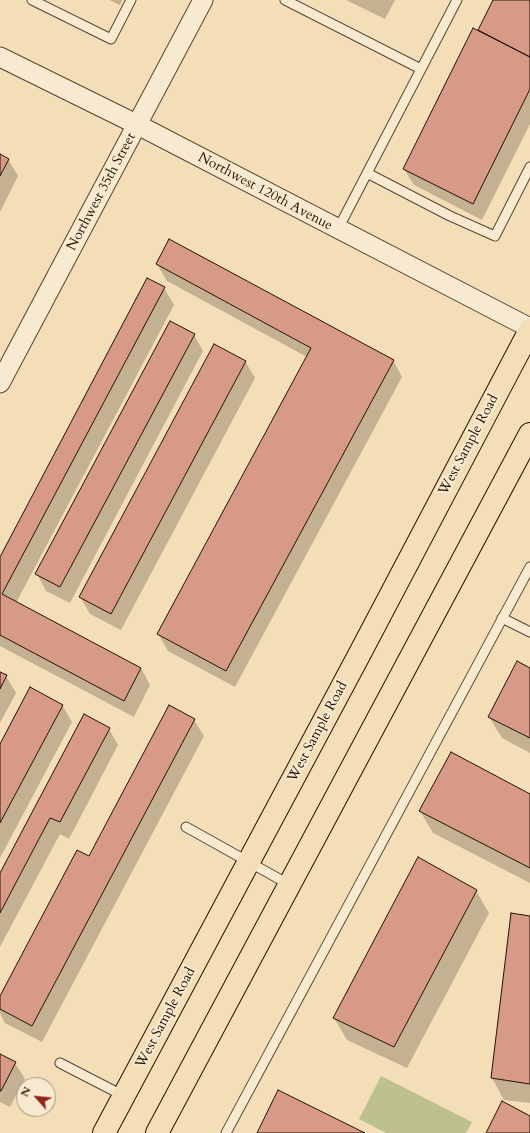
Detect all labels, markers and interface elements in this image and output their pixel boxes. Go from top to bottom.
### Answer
street label: Northwest 35th Street [64,130,140,254]
street label: Northwest 120th Avenue [195,149,335,235]
street label: West Sample Road [435,392,503,498]
street label: West Sample Road [284,679,352,785]
street label: West Sample Road [132,965,200,1071]
north arrow [16,1077,56,1117]
text: N [17,1084,35,1099]

